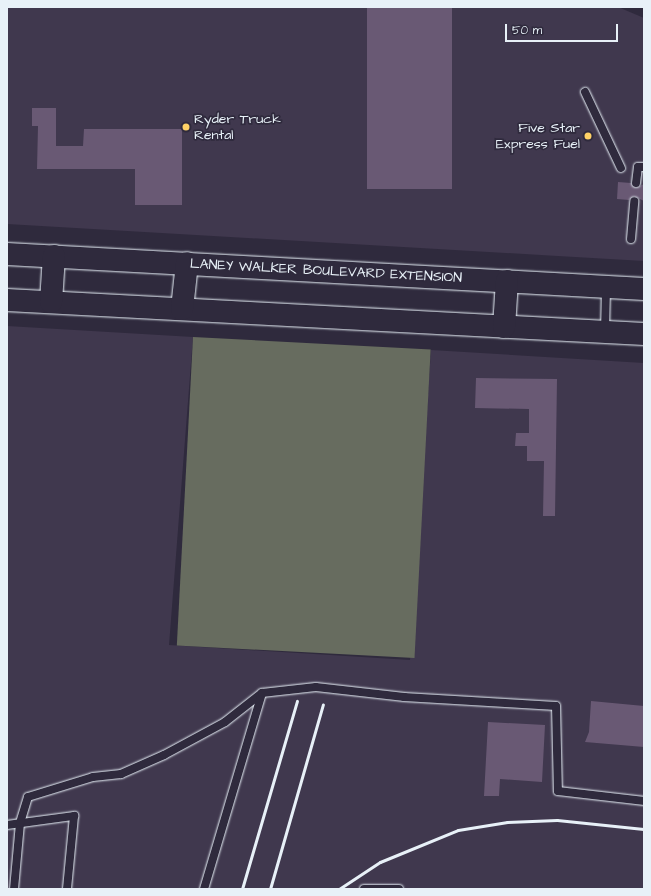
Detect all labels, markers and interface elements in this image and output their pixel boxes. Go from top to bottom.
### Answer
scale bar [507,16,620,42]
text: 50 m [512,22,542,39]
place label: Ryder Truck Rental [194,111,281,144]
place label: Five Star Express Fuel [496,120,580,152]
marker: Ryder Truck Rental [181,122,191,132]
marker: Five Star Express Fuel [583,131,593,141]
street label: LANEY WALKER BOULEVARD EXTENSION [190,255,462,287]

